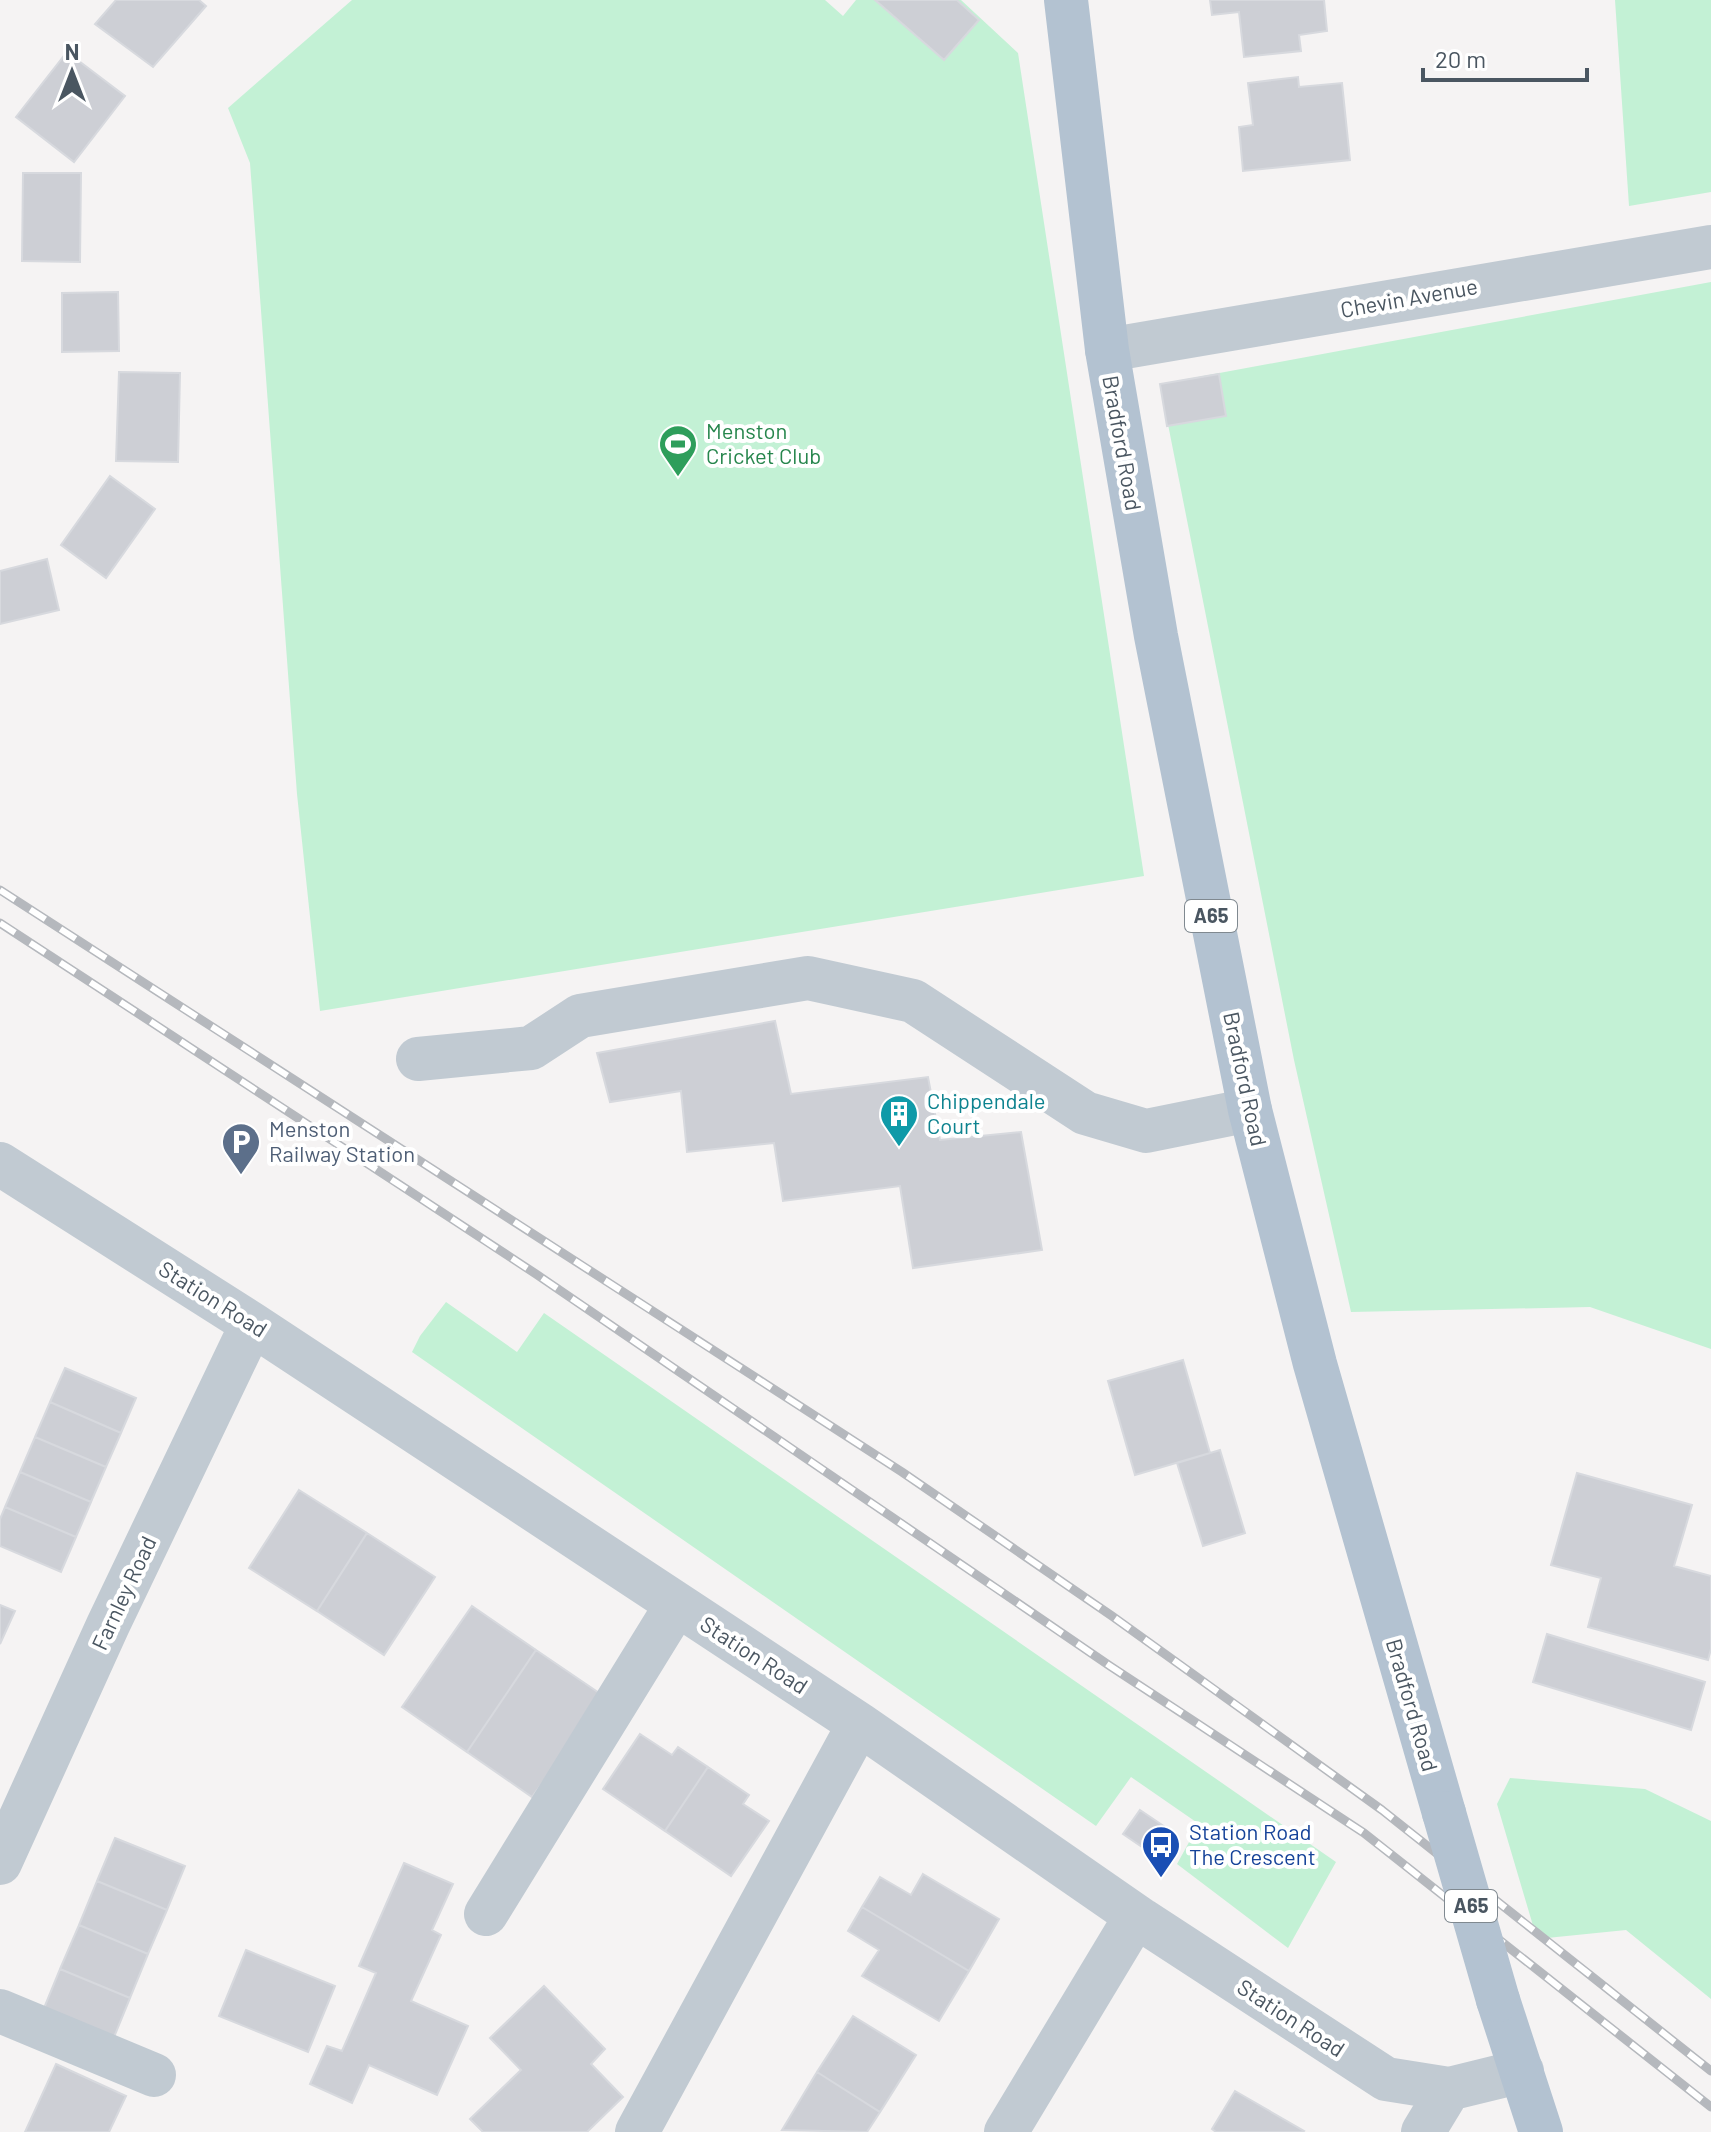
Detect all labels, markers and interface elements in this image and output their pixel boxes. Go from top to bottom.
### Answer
north arrow [32,32,112,112]
scale bar [1423,32,1587,82]
text: N [65,38,79,64]
text: 20 m [1435,44,1486,73]
street label: Chevin Avenue [1338,272,1479,322]
street label: Bradford Road [1098,373,1148,512]
place label: Menston Cricket Club [706,417,821,468]
sports icon: Menston Cricket Club [657,423,699,478]
road number: A65 [1185,900,1237,932]
street label: Bradford Road [1219,1009,1273,1148]
place label: Chippendale Court [927,1087,1045,1138]
building icon: Chippendale Court [878,1093,920,1148]
place label: Menston Railway Station [269,1115,415,1166]
parking icon: Menston Railway Station [220,1121,262,1176]
street label: Station Road [155,1255,272,1342]
street label: Farnley Road [85,1532,161,1654]
street label: Station Road [696,1610,813,1698]
street label: Bradford Road [1382,1635,1444,1774]
place label: Station Road The Crescent [1189,1818,1316,1869]
bus stop icon: Station Road The Crescent [1140,1824,1182,1879]
road number: A65 [1445,1890,1497,1922]
street label: Station Road [1233,1973,1350,2061]

